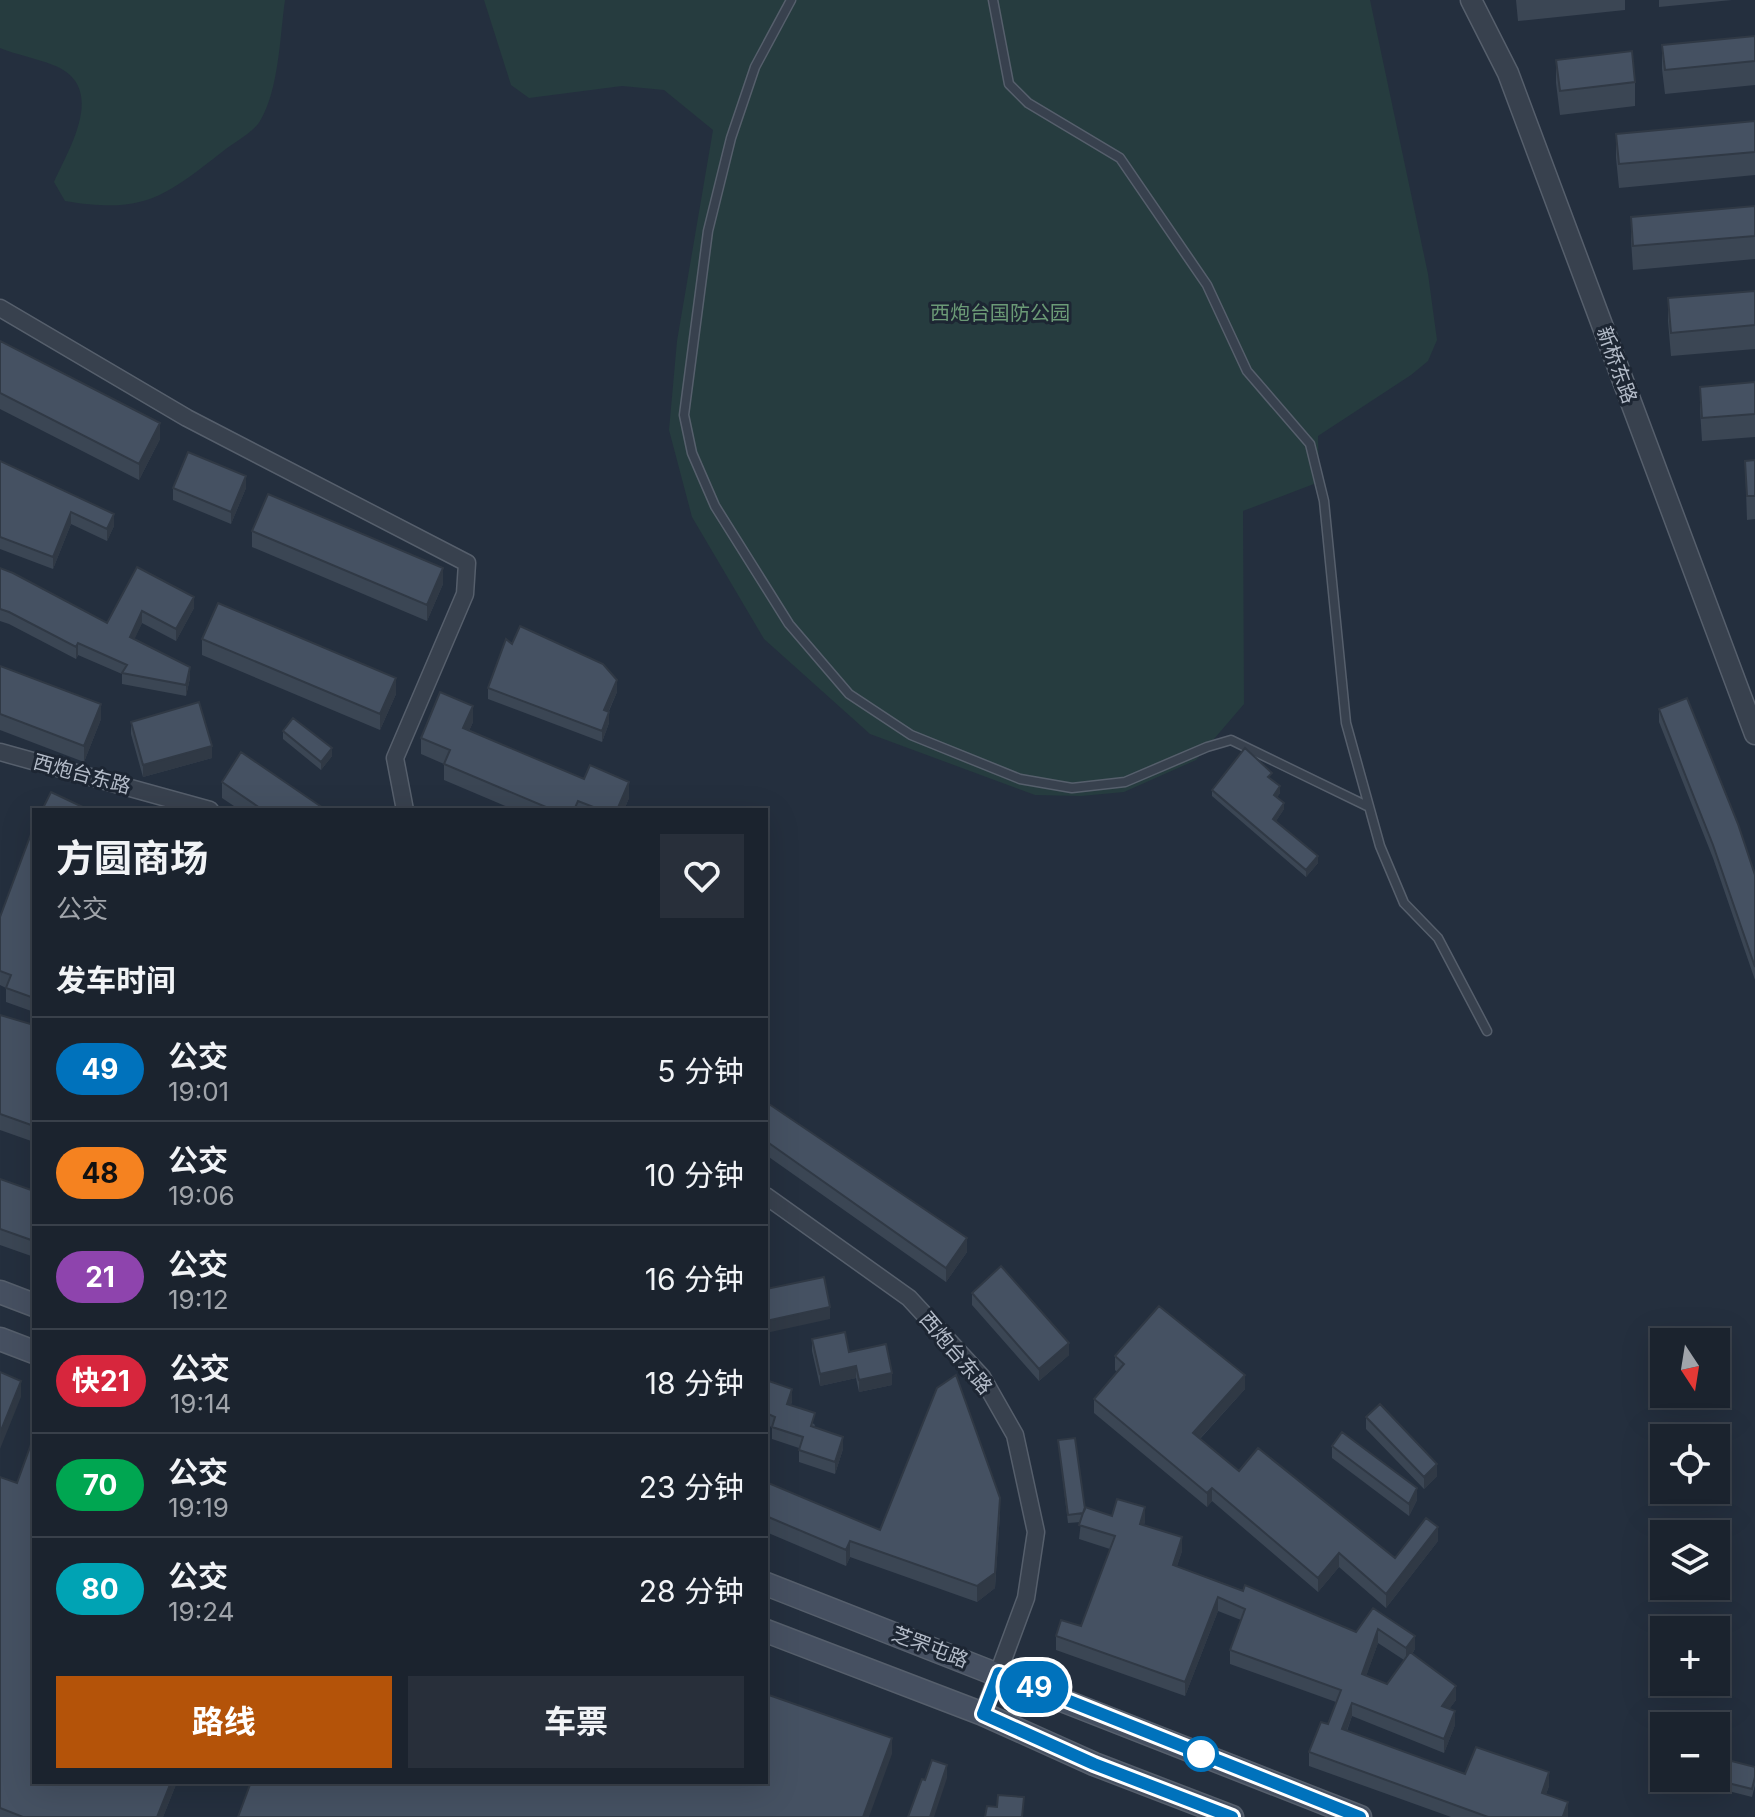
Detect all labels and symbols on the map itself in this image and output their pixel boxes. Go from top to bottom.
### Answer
park label: 西炮台国防公园 [930,301,1070,325]
street label: 新桥东路 [1592,323,1642,407]
street label: 西炮台东路 [31,749,133,799]
street label: 西炮台东路 [915,1307,997,1399]
north arrow [1650,1328,1730,1408]
street label: 芝罘屯路 [888,1621,972,1673]
line badge: 49 [998,1661,1070,1713]
unlabelled marker [1184,1737,1218,1771]

